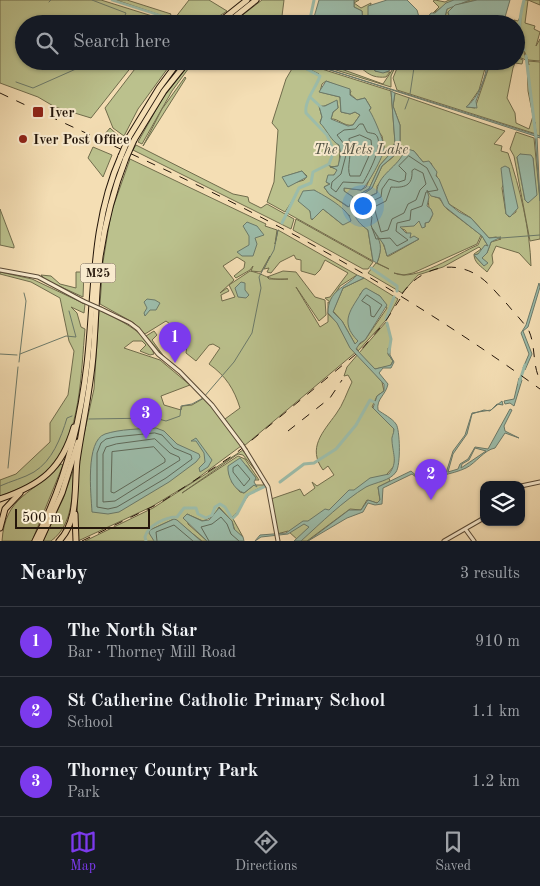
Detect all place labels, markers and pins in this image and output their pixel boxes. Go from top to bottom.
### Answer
marker: Iver [31,105,45,119]
place label: Iver [49,106,74,120]
marker: Iver Post Office [17,133,29,145]
place label: Iver Post Office [33,133,130,147]
pin: 1 [159,322,191,363]
pin: 3 [130,398,162,439]
pin: 2 [415,459,447,500]

